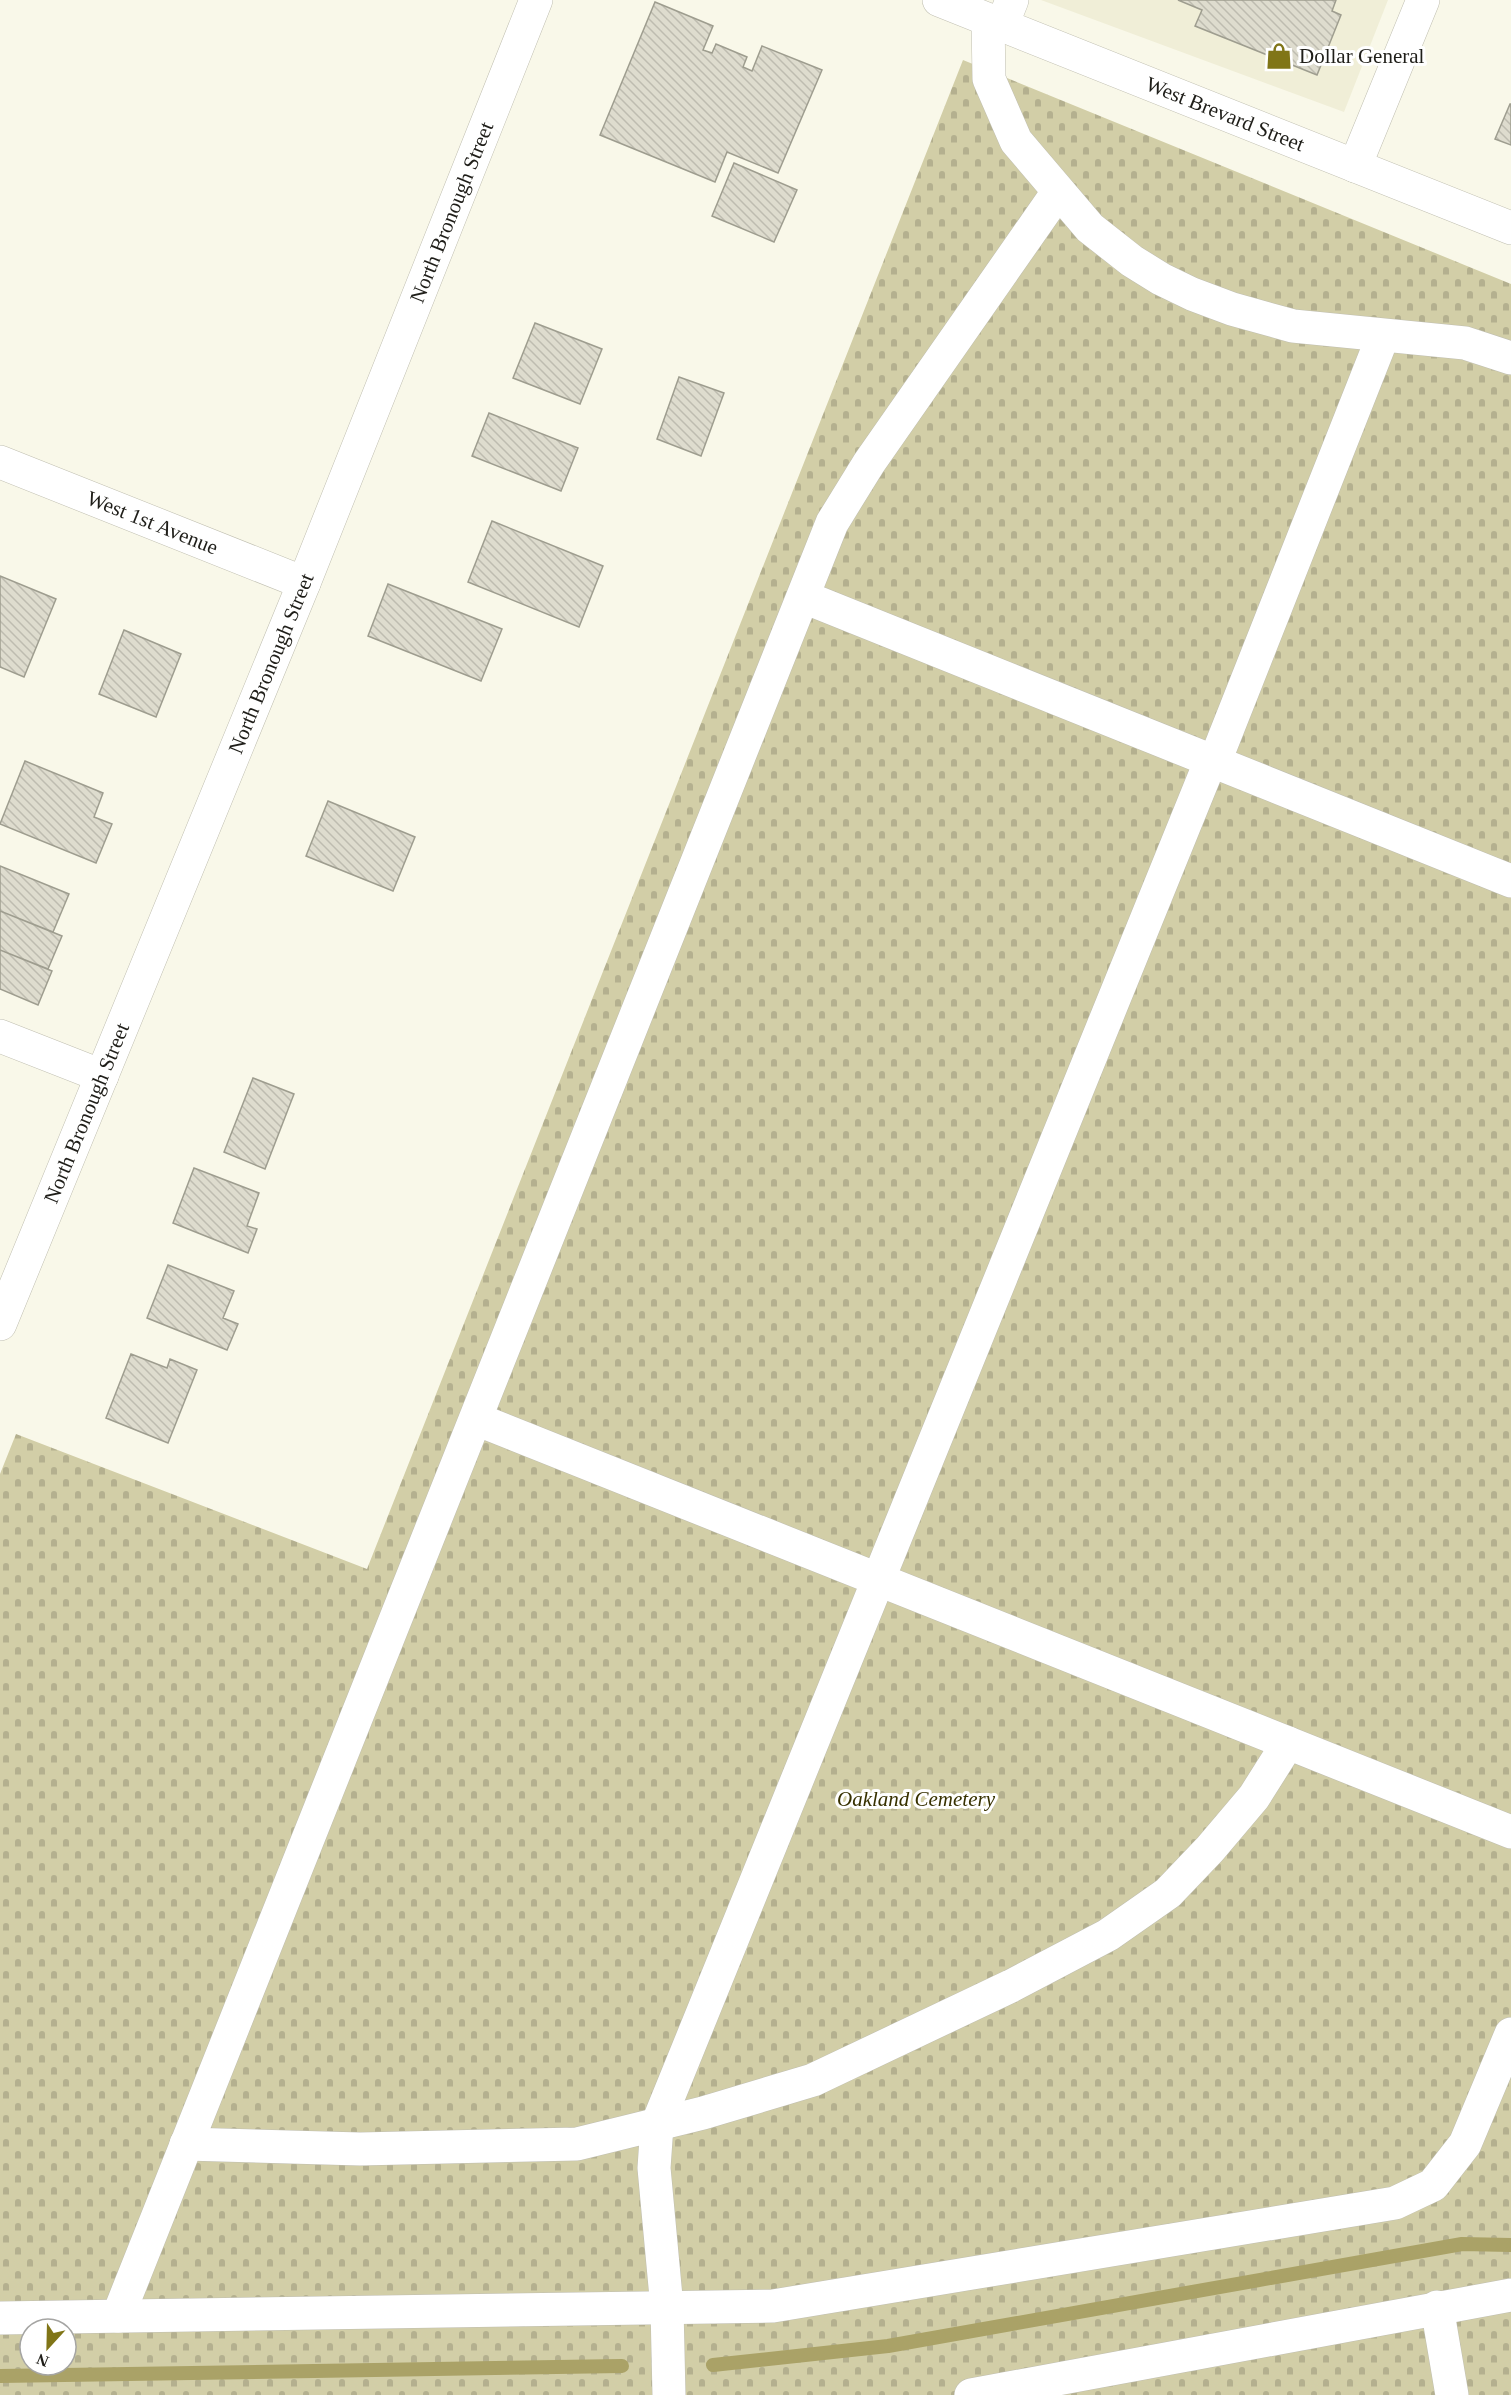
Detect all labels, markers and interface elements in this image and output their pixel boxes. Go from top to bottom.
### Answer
shop icon: Dollar General [1264,41,1294,71]
place label: Dollar General [1299,44,1425,68]
street label: West Brevard Street [1142,72,1308,156]
street label: North Bronough Street [405,118,498,306]
street label: West 1st Avenue [83,486,221,560]
street label: North Bronough Street [223,570,319,757]
street label: North Bronough Street [39,1019,134,1207]
park label: Oakland Cemetery [837,1787,996,1811]
north arrow [18,2317,78,2377]
text: N [34,2350,51,2370]

